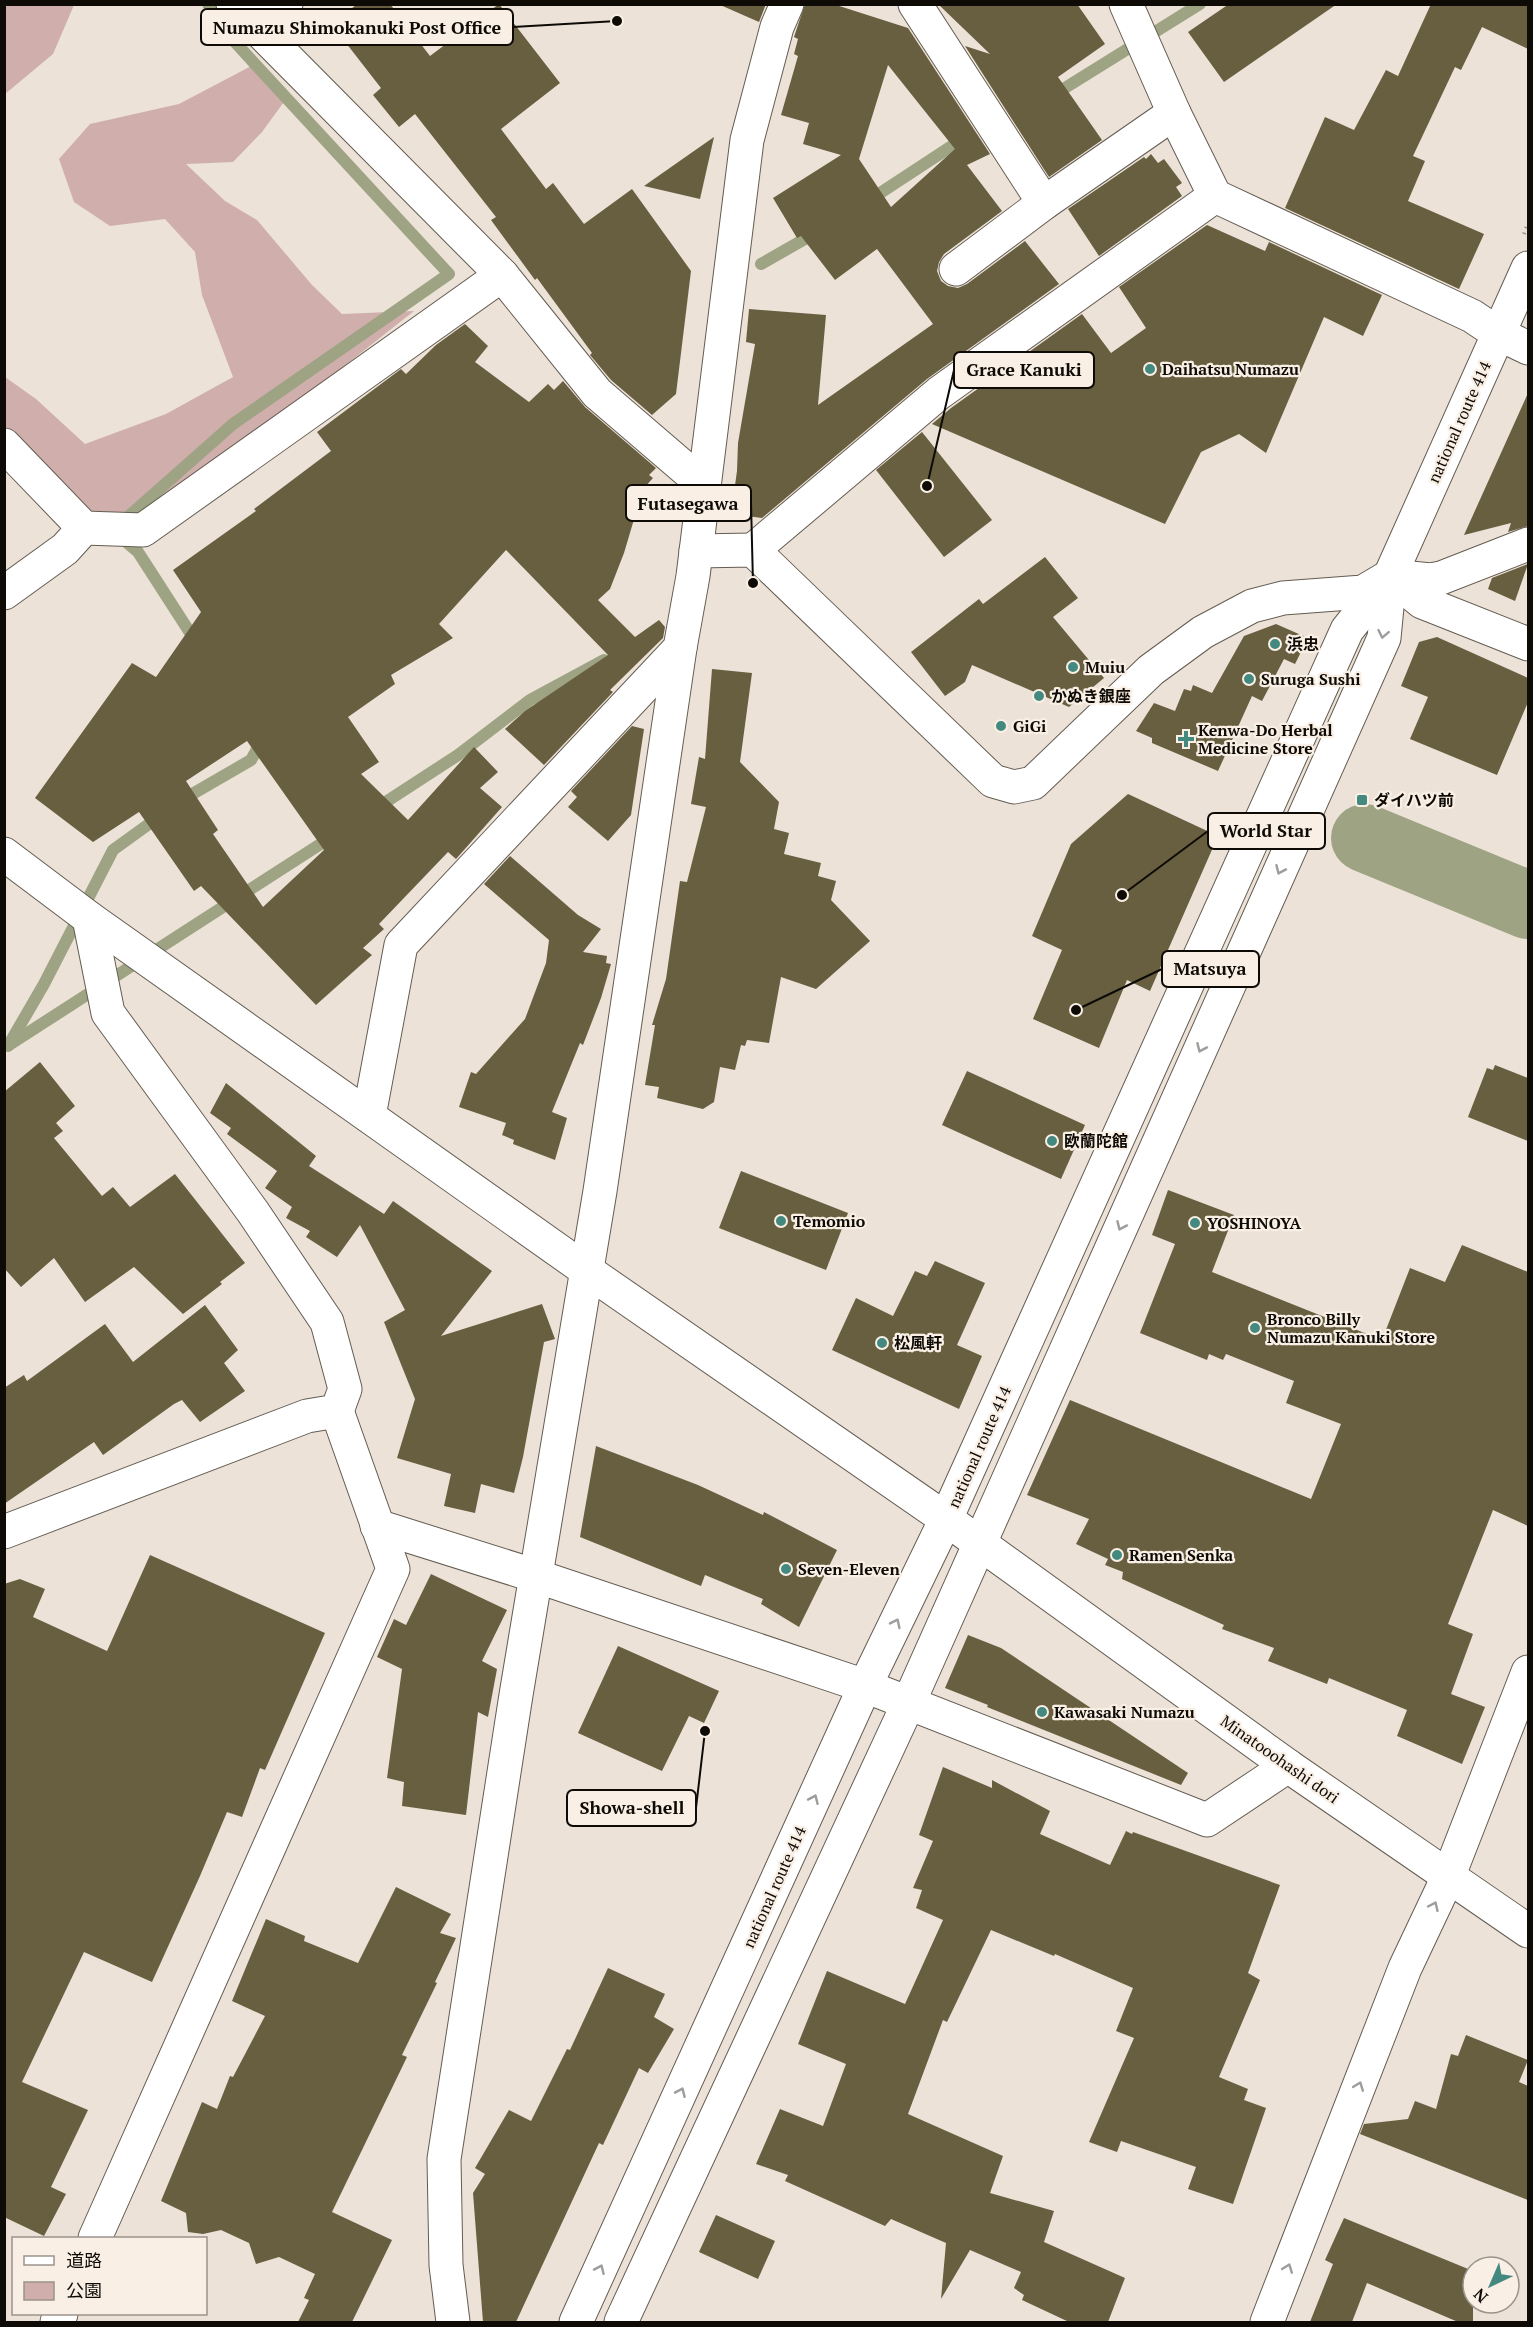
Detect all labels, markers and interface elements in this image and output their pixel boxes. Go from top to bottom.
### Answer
callout: Numazu Shimokanuki Post Office [201,9,513,45]
text: Numazu Shimokanuki Post Office [213,15,502,39]
callout: Grace Kanuki [954,352,1094,388]
text: Grace Kanuki [966,357,1082,381]
street label: national route 414 [1422,357,1496,486]
place label: Daihatsu Numazu [1162,358,1299,380]
marker: Daihatsu Numazu [1143,362,1157,376]
callout: Futasegawa [626,485,751,521]
text: Futasegawa [638,491,738,515]
one-way arrow [1378,629,1390,639]
place label: 浜忠 [1287,633,1319,655]
marker: 浜忠 [1268,637,1282,651]
place label: Muiu [1085,656,1125,678]
marker: Muiu [1066,660,1080,674]
place label: Suruga Sushi [1261,668,1361,690]
marker: Suruga Sushi [1242,672,1256,686]
place label: かぬき銀座 [1051,685,1131,707]
marker: かぬき銀座 [1032,689,1046,703]
place label: GiGi [1013,715,1046,737]
marker: GiGi [994,719,1008,733]
place label: Kenwa-Do Herbal Medicine Store [1198,719,1333,759]
marker: Kenwa-Do Herbal Medicine Store [1179,732,1193,746]
place label: ダイハツ前 [1374,789,1454,811]
marker: ダイハツ前 [1355,793,1369,807]
callout: World Star [1208,813,1325,849]
text: World Star [1220,818,1312,842]
one-way arrow [1276,864,1288,875]
callout: Matsuya [1162,951,1259,987]
text: Matsuya [1174,956,1246,980]
one-way arrow [1196,1042,1208,1053]
place label: 欧蘭陀館 [1064,1130,1128,1152]
marker: 欧蘭陀館 [1045,1134,1059,1148]
place label: Temomio [793,1210,866,1232]
place label: YOSHINOYA [1207,1212,1302,1234]
marker: Temomio [774,1214,788,1228]
marker: YOSHINOYA [1188,1216,1202,1230]
one-way arrow [1116,1220,1128,1231]
place label: Bronco Billy Numazu Kanuki Store [1267,1308,1436,1348]
marker: Bronco Billy Numazu Kanuki Store [1248,1321,1262,1335]
place label: 松風軒 [894,1332,942,1354]
marker: 松風軒 [875,1336,889,1350]
street label: national route 414 [942,1382,1016,1511]
place label: Ramen Senka [1129,1544,1233,1566]
marker: Ramen Senka [1110,1548,1124,1562]
place label: Seven-Eleven [798,1558,900,1580]
marker: Seven-Eleven [779,1562,793,1576]
one-way arrow [888,1618,900,1629]
place label: Kawasaki Numazu [1054,1701,1195,1723]
marker: Kawasaki Numazu [1035,1705,1049,1719]
street label: Minatooohashi dori [1216,1710,1344,1808]
callout: Showa-shell [567,1790,696,1826]
text: Showa-shell [580,1795,684,1819]
one-way arrow [806,1795,818,1806]
street label: national route 414 [737,1822,811,1951]
one-way arrow [1427,1902,1439,1913]
one-way arrow [1352,2082,1364,2093]
one-way arrow [674,2087,686,2098]
legend [12,2237,207,2315]
text: 道路 [66,2248,102,2272]
north arrow [1461,2255,1521,2315]
one-way arrow [1281,2263,1293,2274]
one-way arrow [593,2265,605,2276]
text: 公園 [66,2278,102,2302]
text: N [1469,2284,1493,2308]

